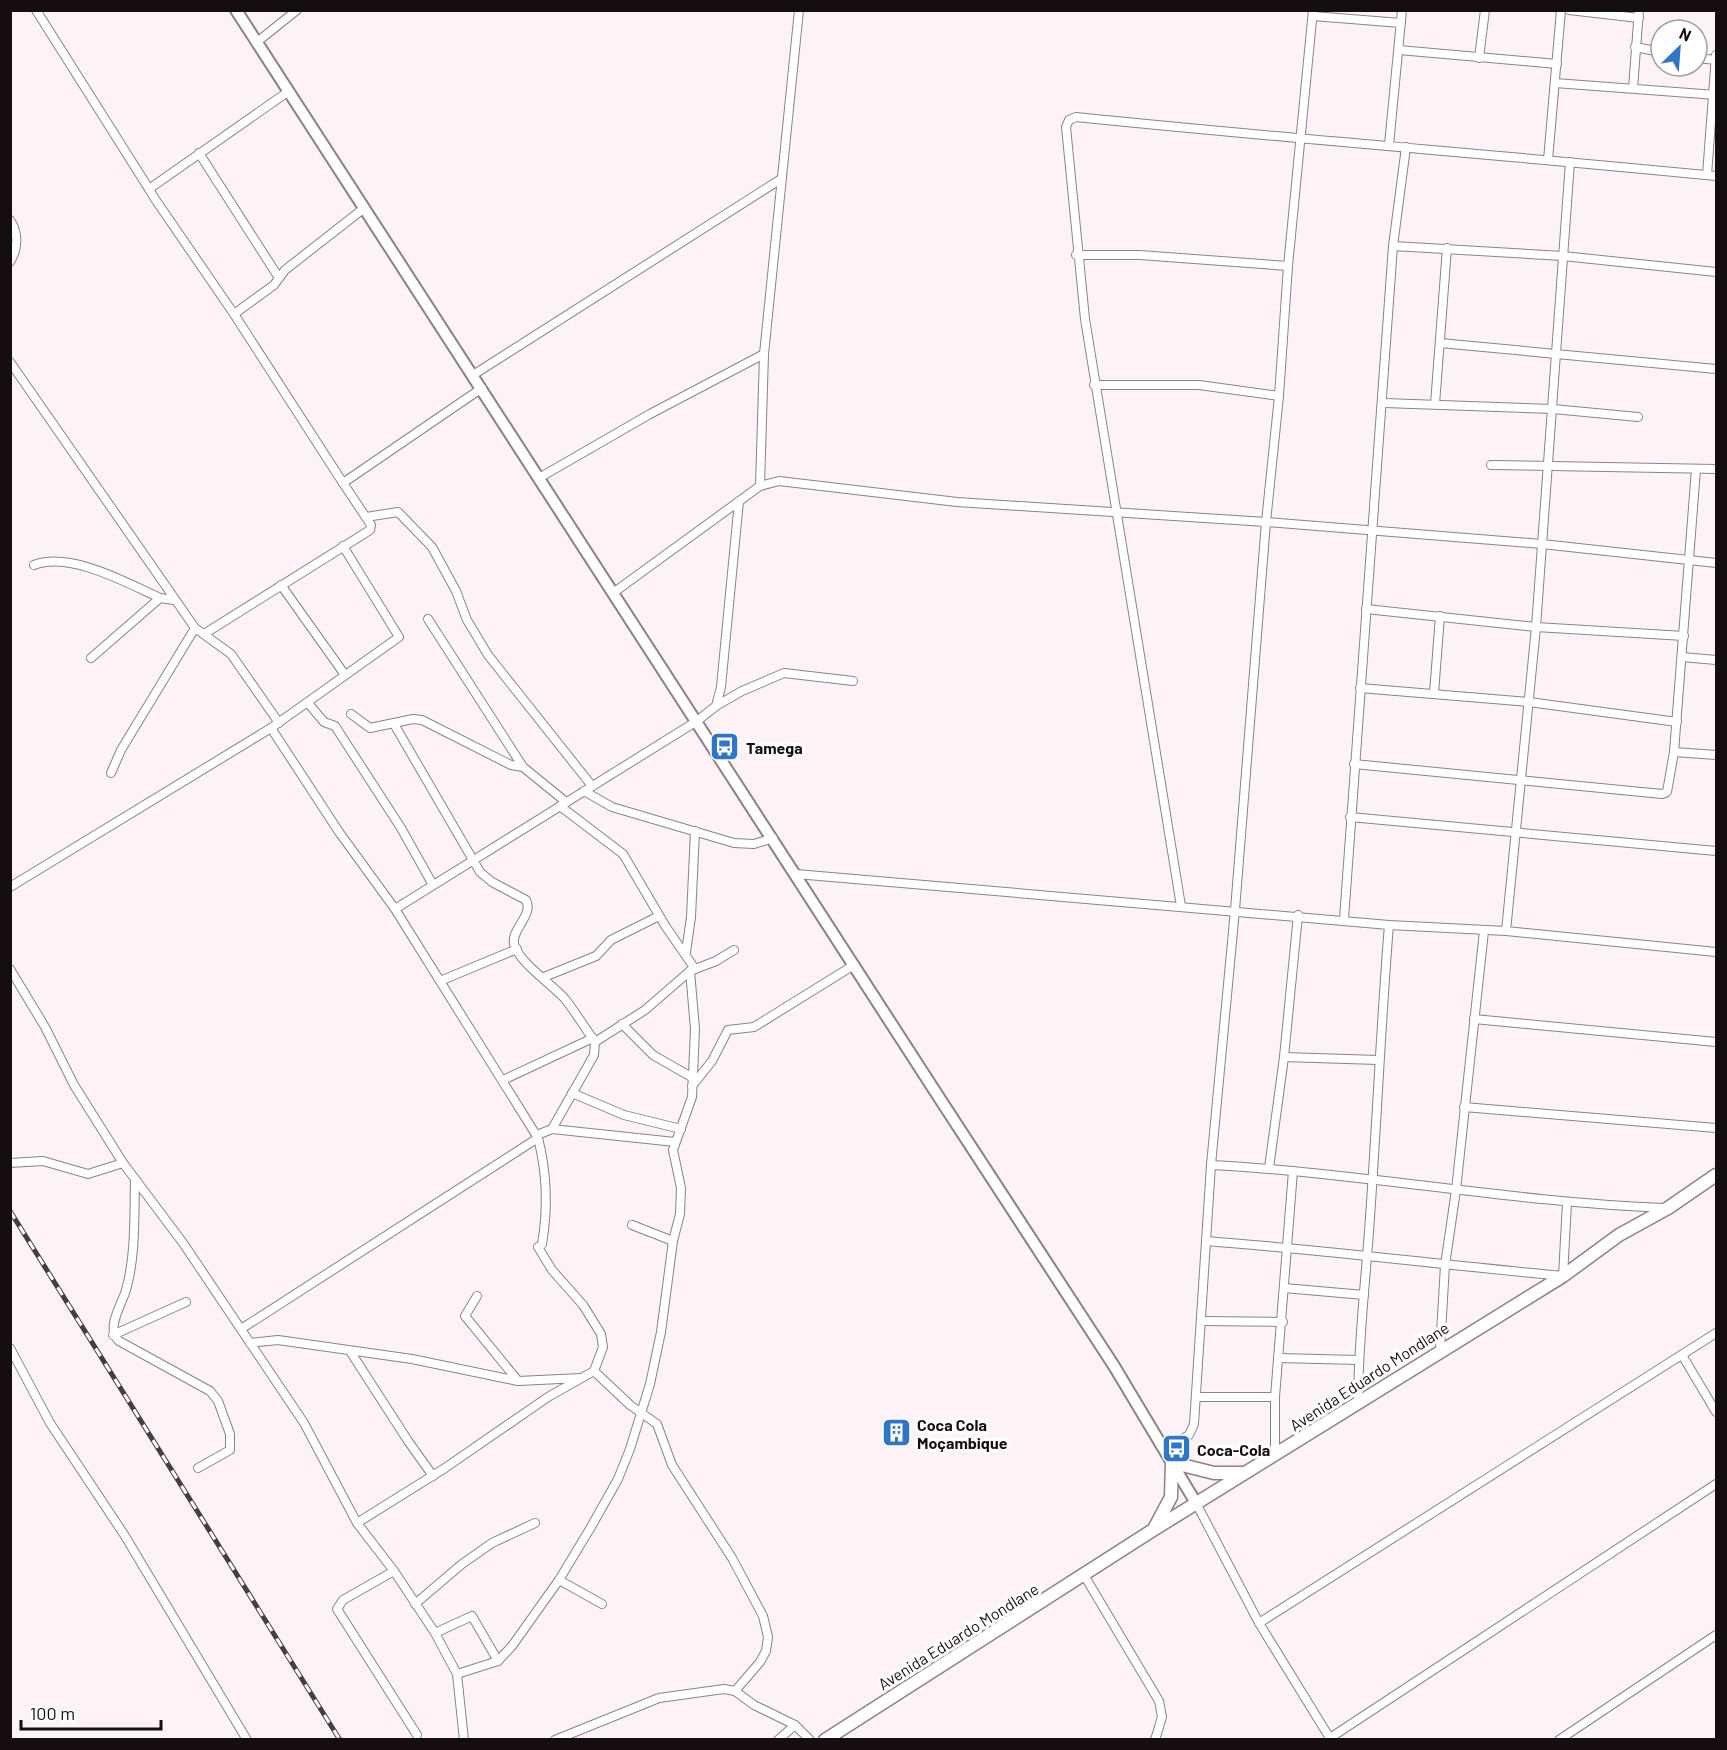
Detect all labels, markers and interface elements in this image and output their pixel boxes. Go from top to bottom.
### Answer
north arrow [1649,18,1709,78]
text: N [1677,23,1694,45]
bus stop icon: Tamega [709,731,741,763]
place label: Tamega [746,738,803,757]
street label: Avenida Eduardo Mondlane [1286,1317,1452,1435]
place label: Coca Cola Moçambique [917,1415,1008,1452]
building icon: Coca Cola Moçambique [880,1417,912,1449]
bus stop icon: Coca-Cola [1160,1433,1192,1465]
place label: Coca-Cola [1197,1440,1270,1459]
street label: Avenida Eduardo Mondlane [874,1579,1042,1693]
scale bar [21,1693,160,1731]
text: 100 m [30,1702,75,1724]

